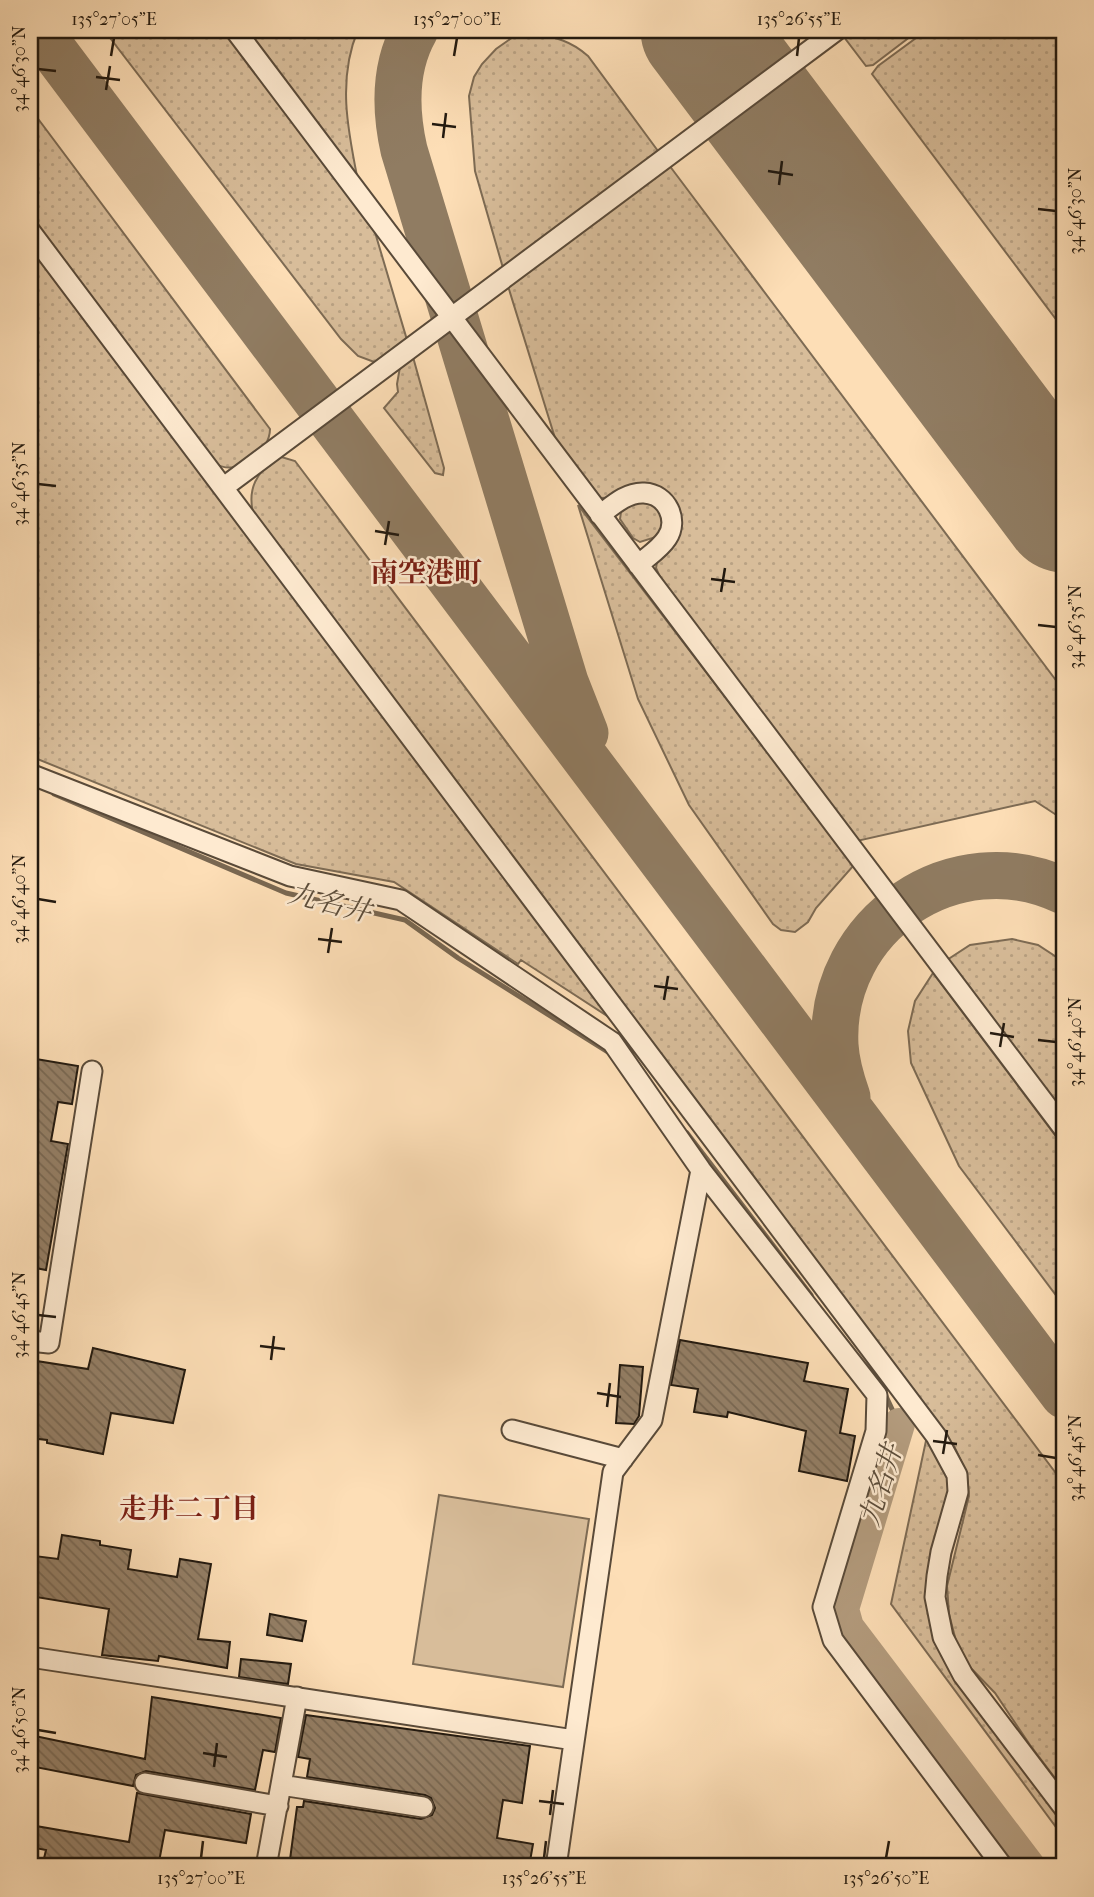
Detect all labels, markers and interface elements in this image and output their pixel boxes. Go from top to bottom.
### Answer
text: 135°27'05"E [71,9,157,30]
text: 135°27'00"E [413,9,501,30]
text: 135°26'55"E [757,9,841,30]
text: 34°46'30"N [9,25,30,112]
text: 34°46'30"N [1065,167,1086,254]
text: 34°46'35"N [9,441,30,526]
district label: 南空港町 [370,556,482,589]
text: 34°46'35"N [1065,584,1086,669]
text: 34°46'40"N [9,854,30,944]
water label: 九名井 [285,876,378,929]
text: 34°46'40"N [1065,997,1086,1087]
text: 34°46'45"N [9,1271,30,1359]
text: 34°46'45"N [1065,1414,1086,1502]
water label: 九名井 [852,1437,909,1530]
district label: 走井二丁目 [119,1492,259,1525]
text: 34°46'50"N [9,1686,30,1774]
text: 135°27'00"E [157,1868,245,1889]
text: 135°26'55"E [502,1868,586,1889]
text: 135°26'50"E [843,1868,929,1889]

